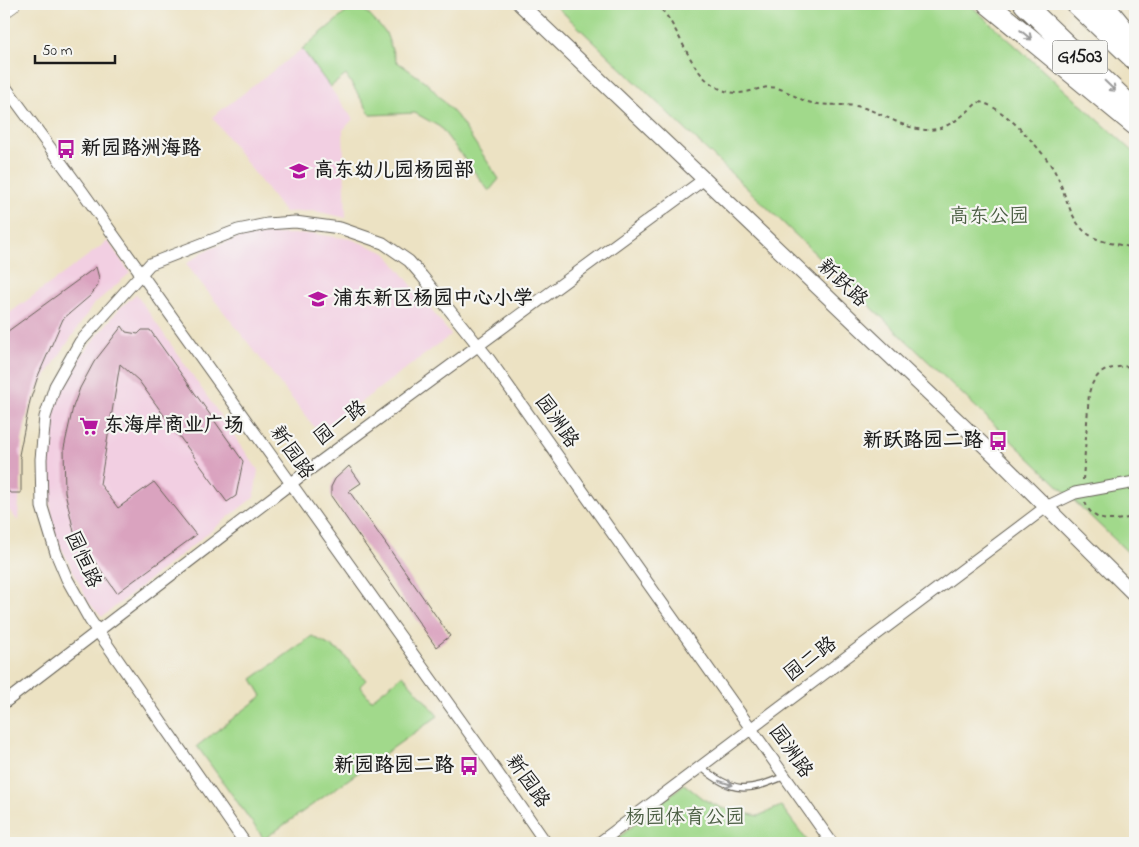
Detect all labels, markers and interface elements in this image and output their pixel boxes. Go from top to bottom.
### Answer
one-way arrow [1019,29,1032,41]
scale bar [35,32,115,64]
text: 50 m [42,40,73,62]
road number: G1503 [1052,41,1108,74]
one-way arrow [1104,80,1116,92]
place label: 新园路洲海路 [81,135,201,164]
bus stop icon: 新园路洲海路 [55,138,77,160]
place label: 高东幼儿园杨园部 [314,157,474,186]
school or university icon: 高东幼儿园杨园部 [288,160,310,182]
park label: 高东公园 [949,203,1029,232]
street label: 新跃路 [810,253,875,316]
place label: 浦东新区杨园中心小学 [333,285,533,314]
school or university icon: 浦东新区杨园中心小学 [307,288,329,310]
street label: 园洲路 [527,389,586,456]
street label: 园一路 [308,394,374,454]
place label: 东海岸商业广场 [104,412,244,441]
supermarket icon: 东海岸商业广场 [78,415,100,437]
street label: 新园路 [262,420,321,487]
place label: 新跃路园二路 [863,427,983,456]
bus stop icon: 新跃路园二路 [987,430,1009,452]
street label: 园恒路 [57,527,108,594]
street label: 园二路 [778,630,844,690]
street label: 园洲路 [761,719,820,786]
street label: 新园路 [498,749,557,816]
place label: 新园路园二路 [334,752,454,781]
bus stop icon: 新园路园二路 [458,755,480,777]
one-way arrow [718,779,734,789]
park label: 杨园体育公园 [625,804,745,833]

